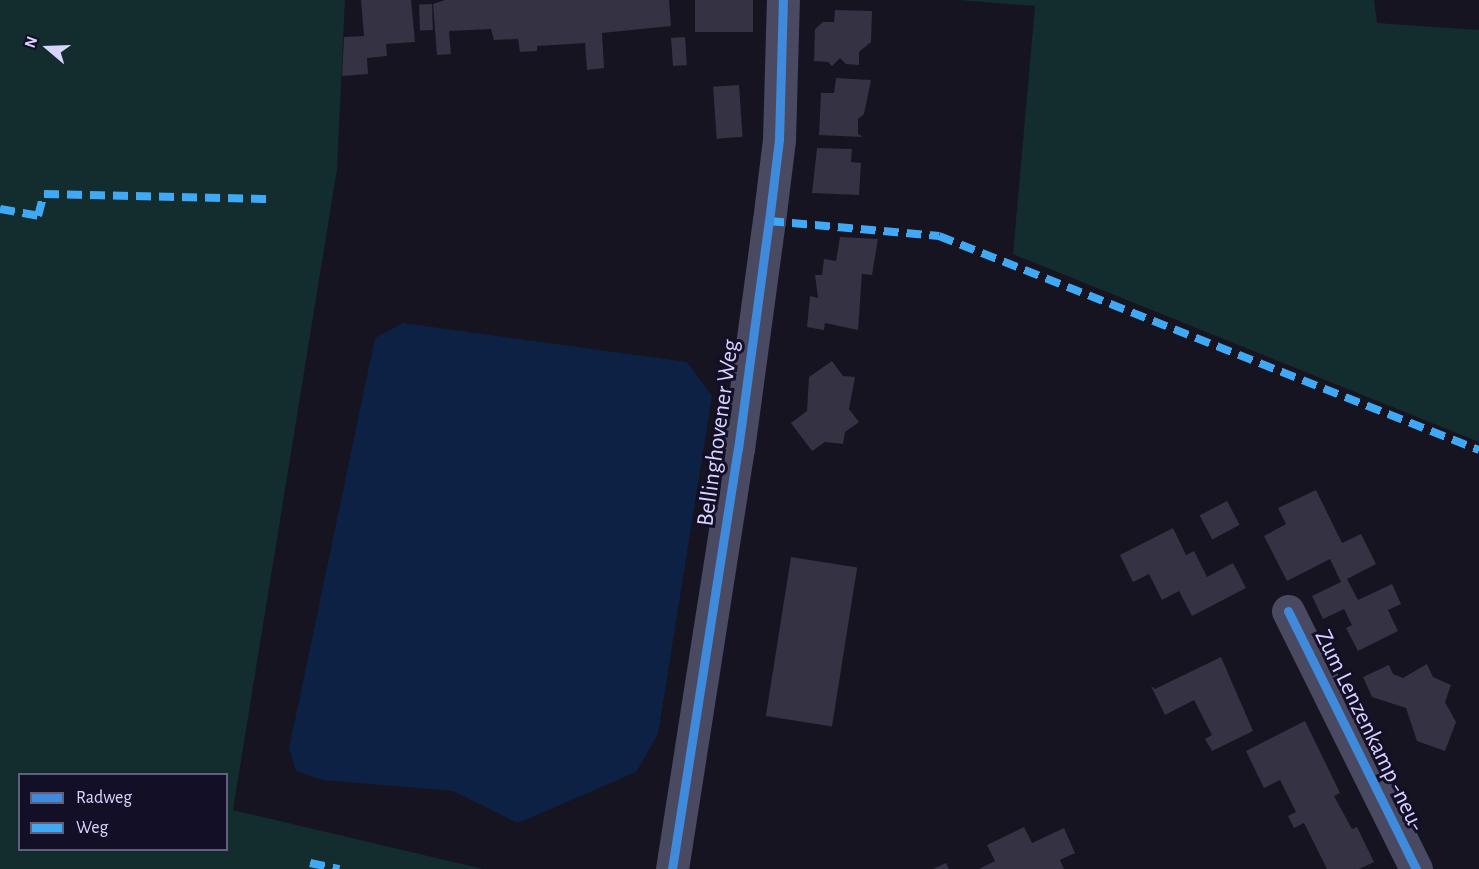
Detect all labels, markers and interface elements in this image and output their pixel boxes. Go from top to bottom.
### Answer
north arrow [18,18,78,78]
text: N [22,34,40,50]
street label: Bellinghovener Weg [692,338,746,528]
street label: Zum Lenzenkamp -neu- [1308,626,1430,836]
legend [18,773,228,851]
text: Radweg [76,789,132,807]
text: Weg [76,819,108,837]

